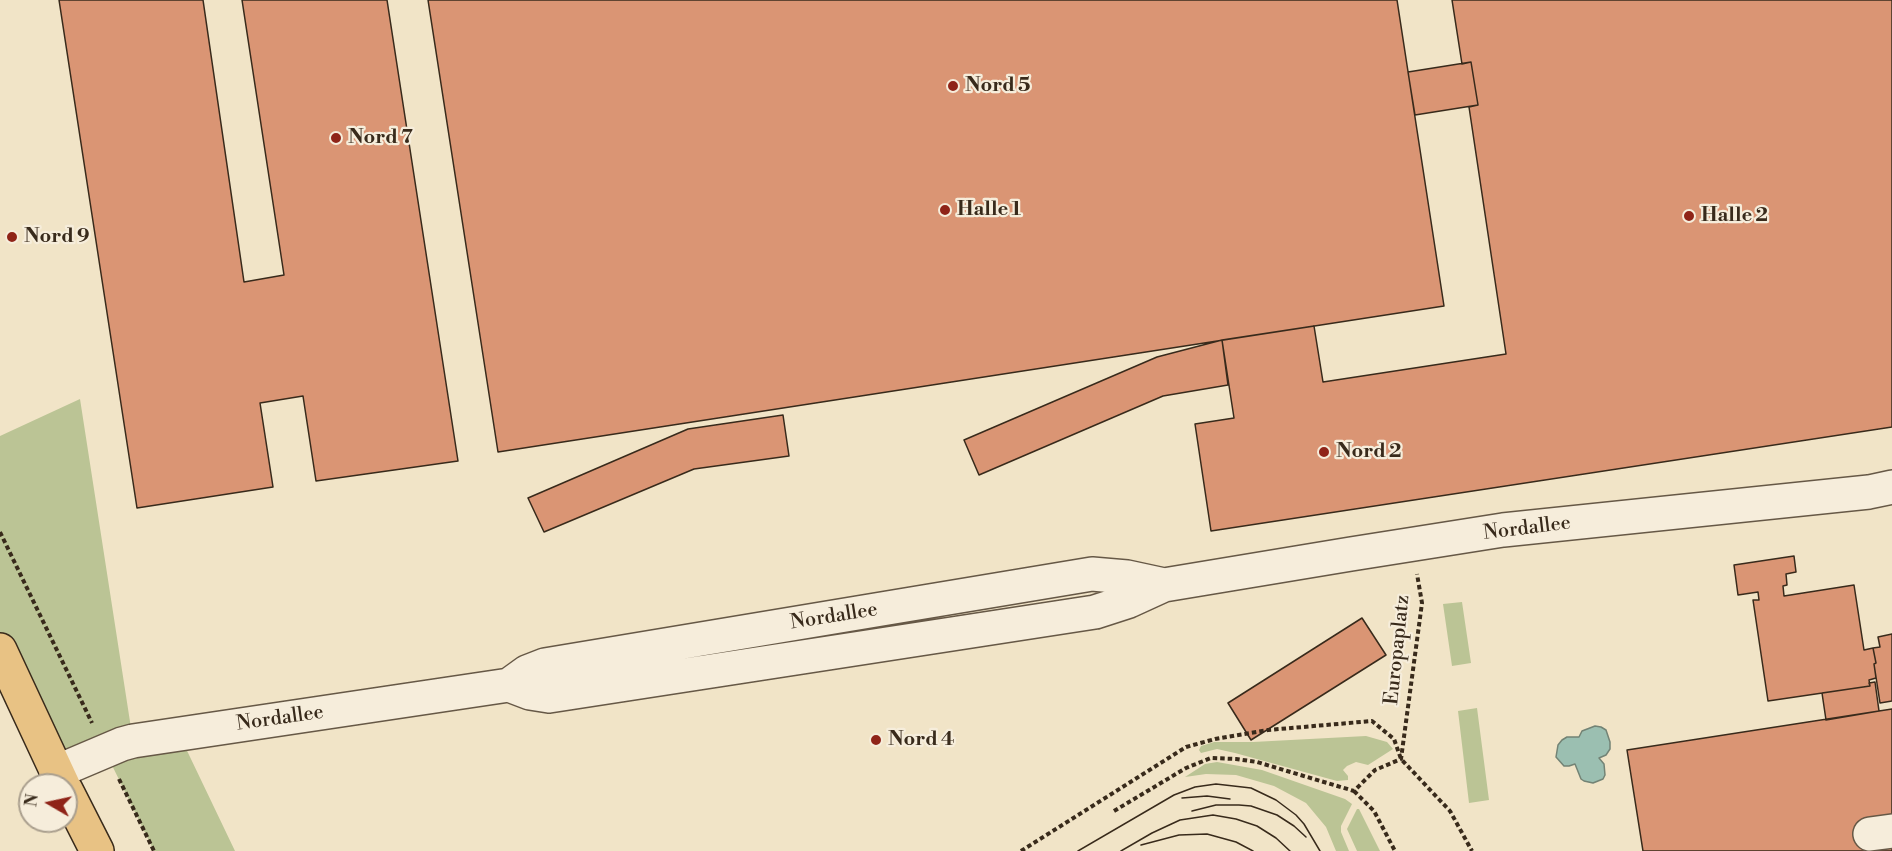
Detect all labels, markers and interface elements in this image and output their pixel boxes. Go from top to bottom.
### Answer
place label: Nord 5 [965,74,1030,98]
marker: Nord 5 [946,79,960,93]
place label: Nord 7 [348,126,413,150]
marker: Nord 7 [329,131,343,145]
place label: Halle 1 [957,198,1021,222]
marker: Halle 1 [938,203,952,217]
place label: Halle 2 [1701,204,1768,228]
marker: Halle 2 [1682,209,1696,223]
place label: Nord 9 [24,225,90,249]
marker: Nord 9 [5,230,19,244]
place label: Nord 2 [1336,440,1402,464]
marker: Nord 2 [1317,445,1331,459]
street label: Nordallee [1482,512,1572,546]
street label: Europaplatz [1380,594,1416,706]
street label: Nordallee [789,598,879,636]
street label: Nordallee [235,701,325,737]
place label: Nord 4 [888,728,954,752]
marker: Nord 4 [869,733,883,747]
north arrow [18,773,78,833]
text: N [21,793,43,808]

